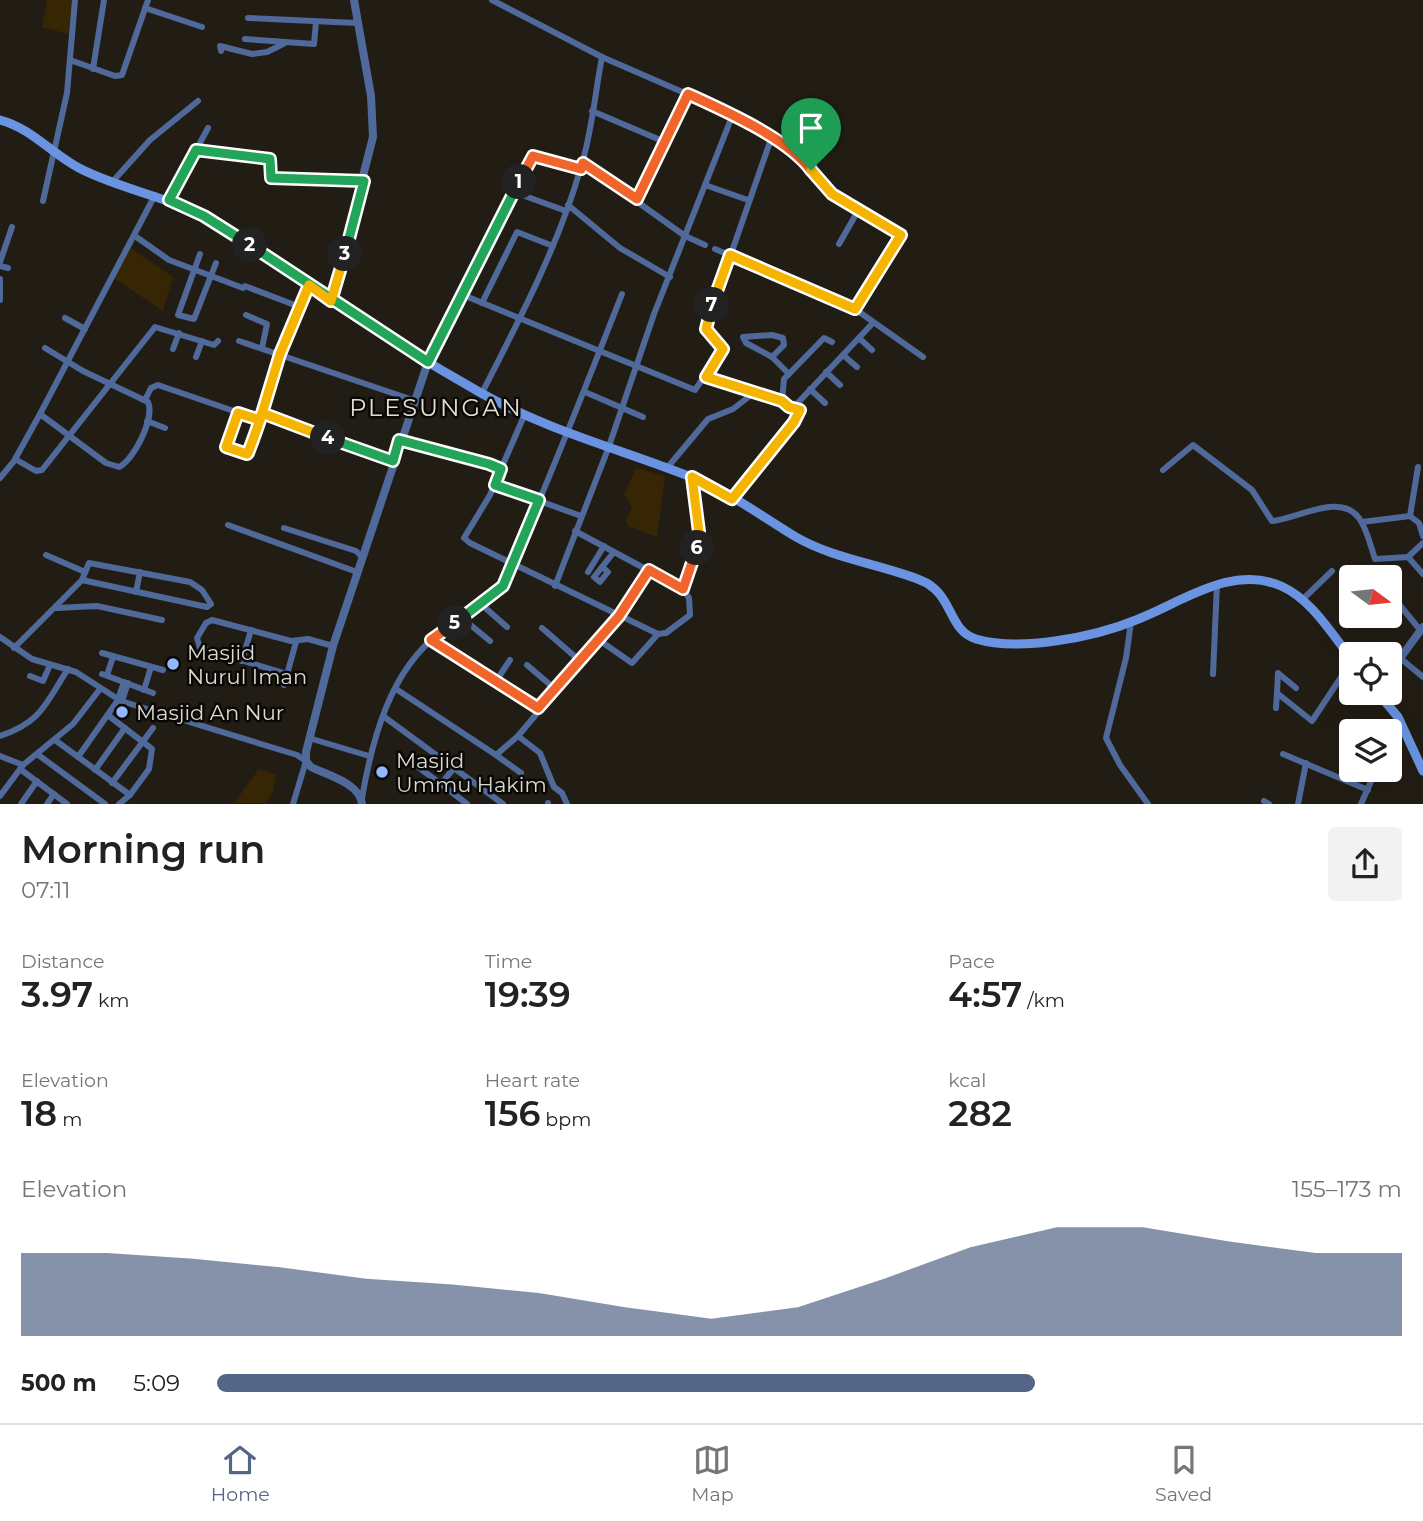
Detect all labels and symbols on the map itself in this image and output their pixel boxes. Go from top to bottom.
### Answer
pin [781,98,841,170]
pin: 1 [502,164,536,200]
pin: 2 [232,228,268,262]
pin: 3 [328,236,362,272]
pin: 7 [694,288,730,322]
district label: PLESUNGAN [349,393,523,422]
pin: 4 [310,420,346,456]
pin: 6 [680,530,714,566]
north arrow [1339,565,1402,628]
pin: 5 [438,606,472,640]
place label: Masjid Nurul Iman [187,640,307,689]
marker: Masjid Nurul Iman [165,656,181,672]
place label: Masjid An Nur [136,700,284,725]
marker: Masjid An Nur [114,704,130,720]
place label: Masjid Ummu Hakim [396,748,547,797]
marker: Masjid Ummu Hakim [374,764,390,780]

